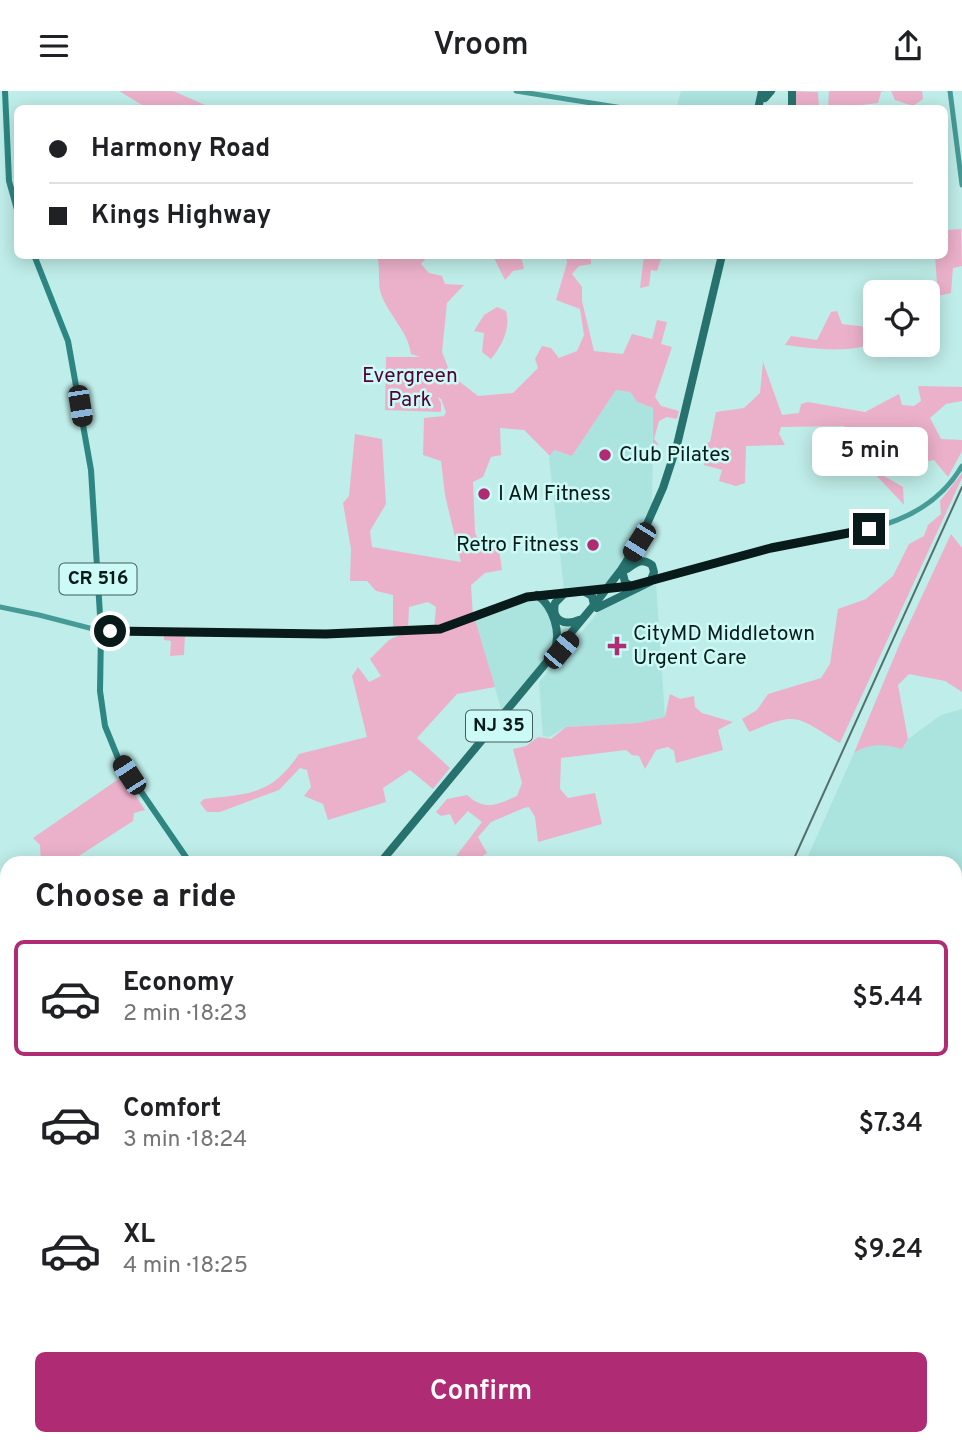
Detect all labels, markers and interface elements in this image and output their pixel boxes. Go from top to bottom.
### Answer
text: Vroom [433,26,529,66]
icon: menu [35,27,73,65]
icon: share [889,27,927,65]
text: Harmony Road [91,133,270,166]
text: Kings Highway [91,200,271,233]
map controls [863,280,940,357]
button: locate [863,280,940,357]
park label: Evergreen Park [362,363,458,414]
car [67,384,94,428]
callout: 5 min [811,427,927,477]
text: 5 min [840,437,900,466]
place label: Club Pilates [619,442,730,469]
marker: Club Pilates [597,447,613,463]
place label: I AM Fitness [498,481,611,508]
marker: I AM Fitness [476,486,492,502]
route end [853,513,885,545]
car [619,519,660,565]
place label: Retro Fitness [456,532,579,559]
marker: Retro Fitness [585,537,601,553]
road number: CR 516 [60,563,136,594]
route start [94,615,126,647]
place label: CityMD Middletown Urgent Care [633,621,815,672]
car [540,627,583,673]
marker: CityMD Middletown Urgent Care [607,636,627,656]
road number: NJ 35 [466,711,532,741]
car [109,752,150,798]
text: Choose a ride [35,878,236,918]
icon: car [39,967,102,1030]
text: Economy [123,967,234,1000]
text: $5.44 [852,982,923,1015]
text: 2 min · 18:23 [123,1000,247,1029]
icon: car [39,1093,102,1156]
text: Comfort [123,1093,221,1126]
text: $7.34 [858,1108,923,1141]
text: 3 min · 18:24 [123,1126,247,1155]
icon: car [39,1219,102,1282]
text: XL [123,1219,155,1252]
text: $9.24 [853,1234,923,1267]
text: 4 min · 18:25 [123,1252,248,1281]
button: Confirm [35,1352,927,1432]

